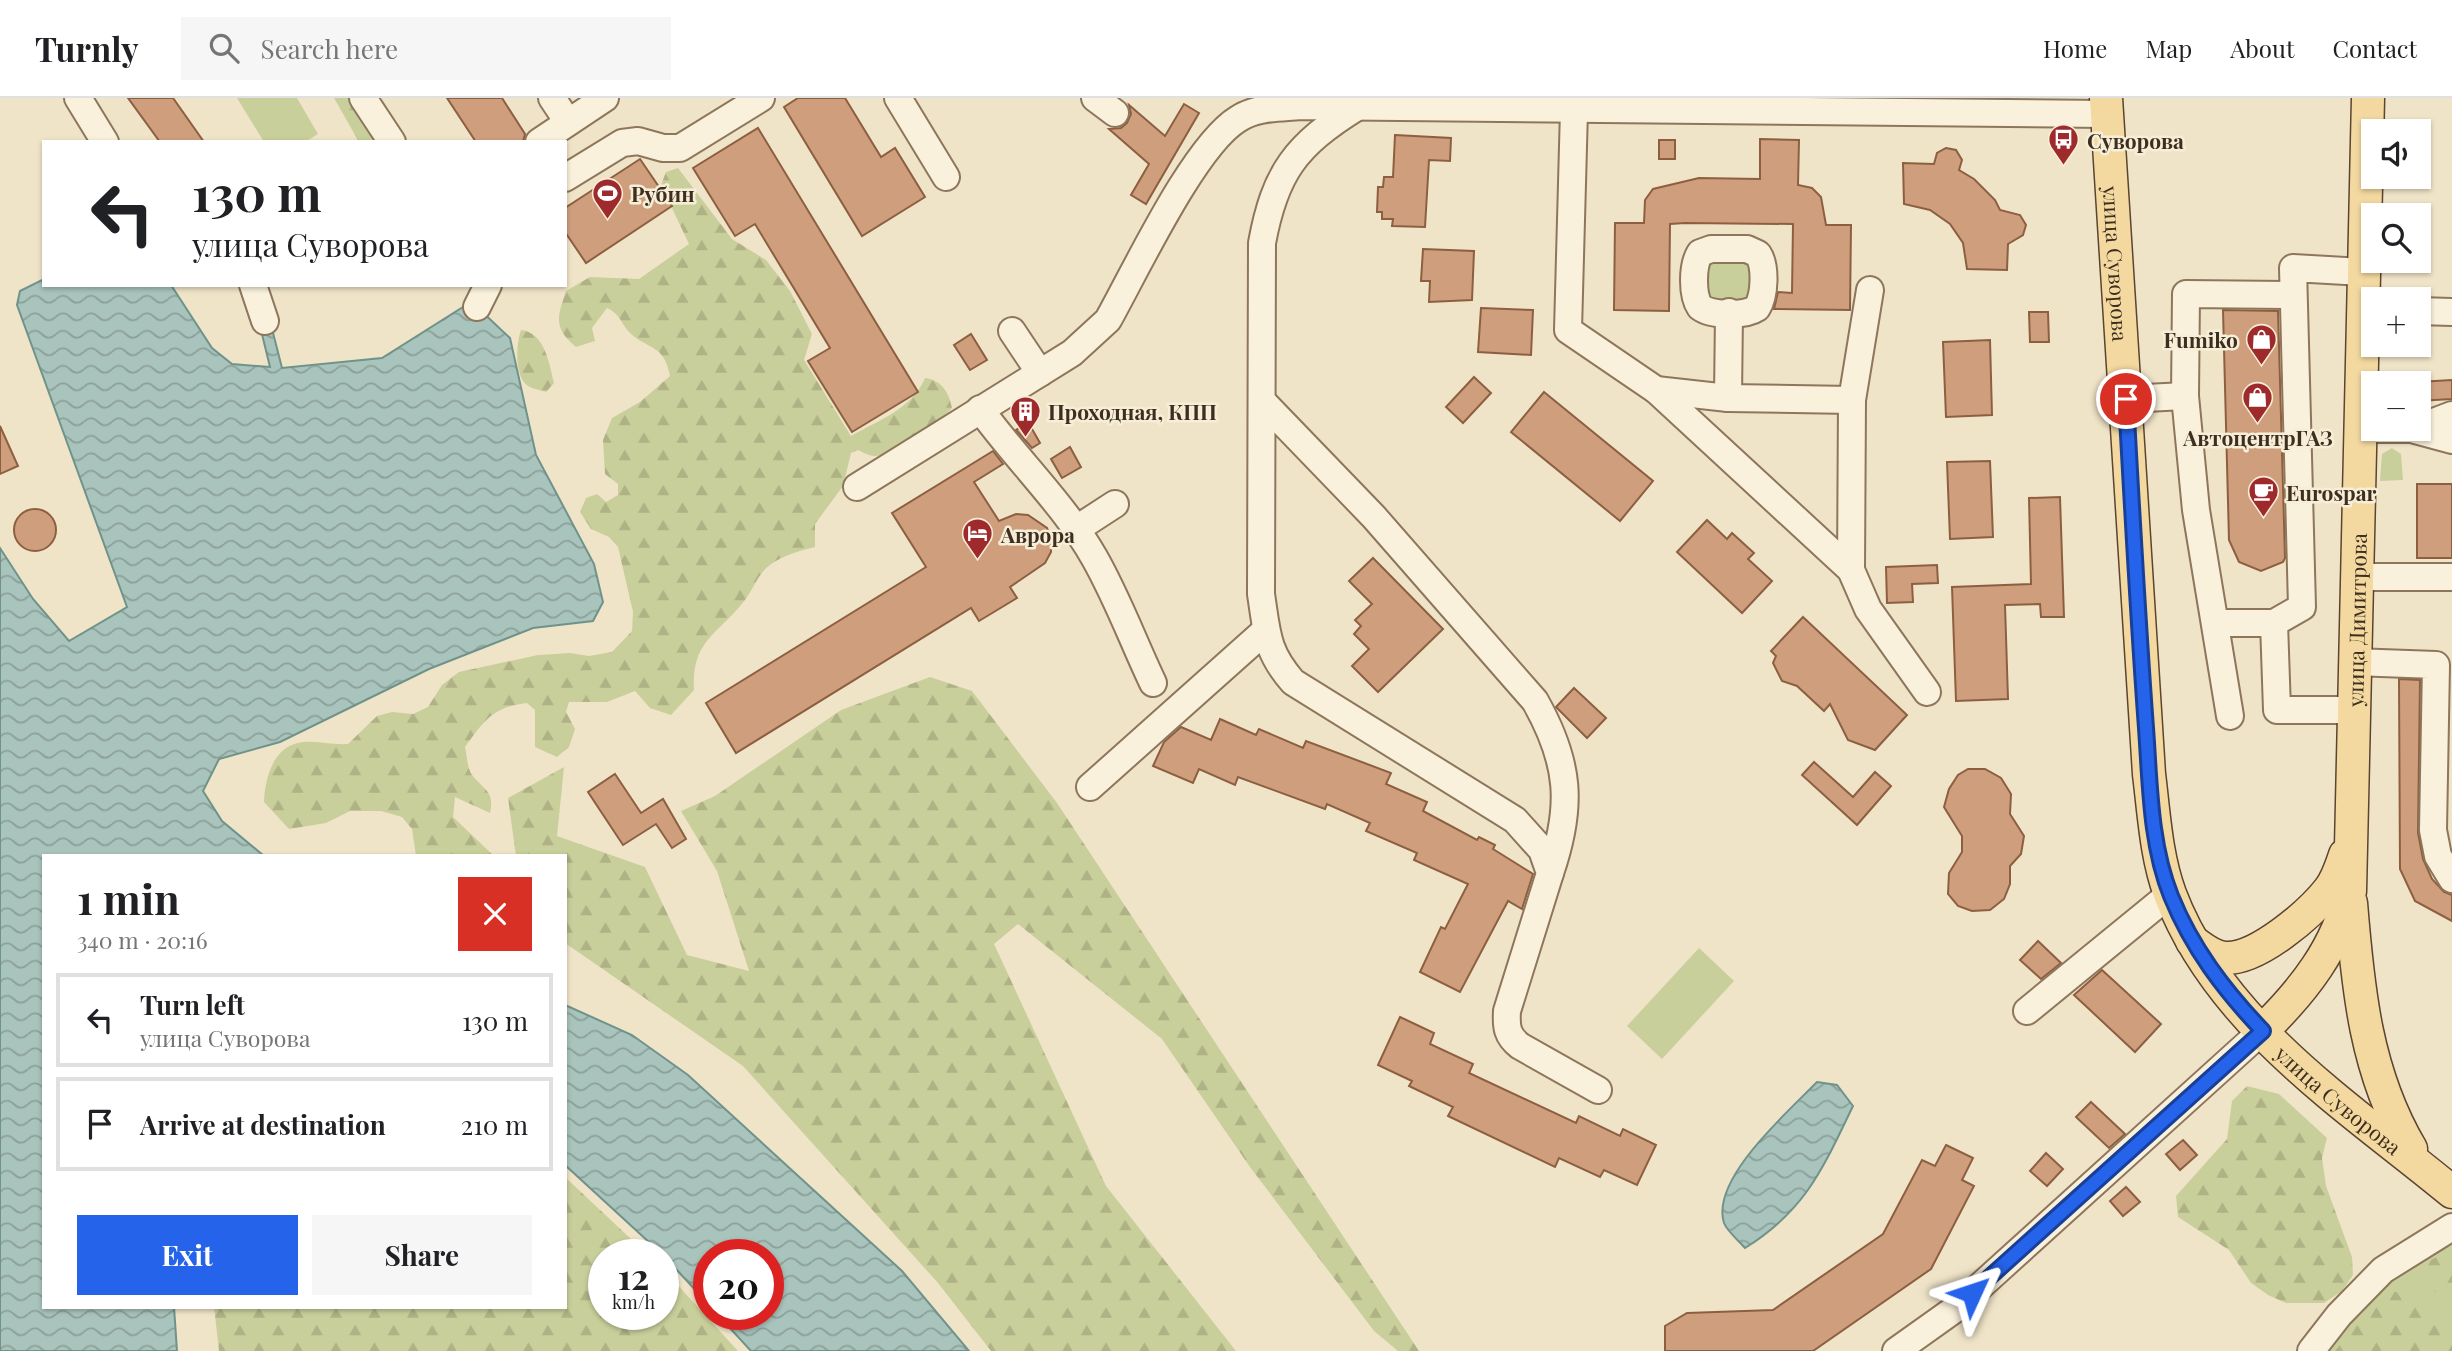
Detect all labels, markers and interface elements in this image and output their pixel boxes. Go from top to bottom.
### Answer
search box [181,17,671,80]
text: Turnly [35,26,139,70]
icon: search [205,29,243,67]
text: Search here [261,31,398,66]
text: Home [2043,32,2107,64]
text: Map [2145,32,2192,64]
text: About [2230,32,2294,64]
text: Contact [2332,32,2417,64]
map controls [2361,119,2431,441]
button: sound [2361,119,2431,189]
bus stop icon: Суворова [2047,123,2081,167]
place label: Суворова [2087,126,2184,154]
text: 130 m [192,159,322,224]
icon: left [77,168,168,259]
sports icon: Рубин [591,176,625,220]
place label: Рубин [631,179,695,207]
street label: улица Суворова [2098,184,2135,343]
button: search [2361,203,2431,273]
text: улица Суворова [192,222,429,265]
button: + [2361,287,2431,357]
shop icon: Fumiko [2244,322,2278,366]
place label: Fumiko [2164,325,2238,353]
pin [2096,369,2156,429]
button: − [2361,371,2431,441]
icon: arrive [2107,380,2145,418]
shop icon: АвтоцентрГАЗ [2241,380,2275,424]
building icon: Проходная, КПП [1008,394,1042,438]
place label: Проходная, КПП [1048,397,1217,425]
place label: АвтоцентрГАЗ [2182,423,2333,451]
cafe icon: Eurospar [2246,475,2280,519]
place label: Eurospar [2286,478,2377,506]
hotel icon: Аврора [961,517,995,561]
place label: Аврора [1000,520,1075,548]
street label: улица Димитрова [2340,532,2372,708]
text: 1 min [77,870,180,926]
button: close [458,877,532,951]
text: 340 m · 20:16 [77,924,208,955]
text: Turn left [140,987,245,1022]
icon: left [81,1001,119,1039]
text: 130 m [462,1003,528,1038]
text: улица Суворова [140,1022,310,1053]
street label: улица Суворова [2269,1039,2408,1161]
icon: arrive [81,1105,119,1143]
text: Arrive at destination [140,1107,386,1142]
text: 210 m [461,1107,528,1142]
button: Exit [77,1215,298,1295]
button: Share [312,1215,532,1295]
speed limit sign: 20 [693,1239,784,1330]
text: 12 [618,1252,649,1299]
position arrow [1935,1256,2009,1330]
text: km/h [612,1290,655,1314]

